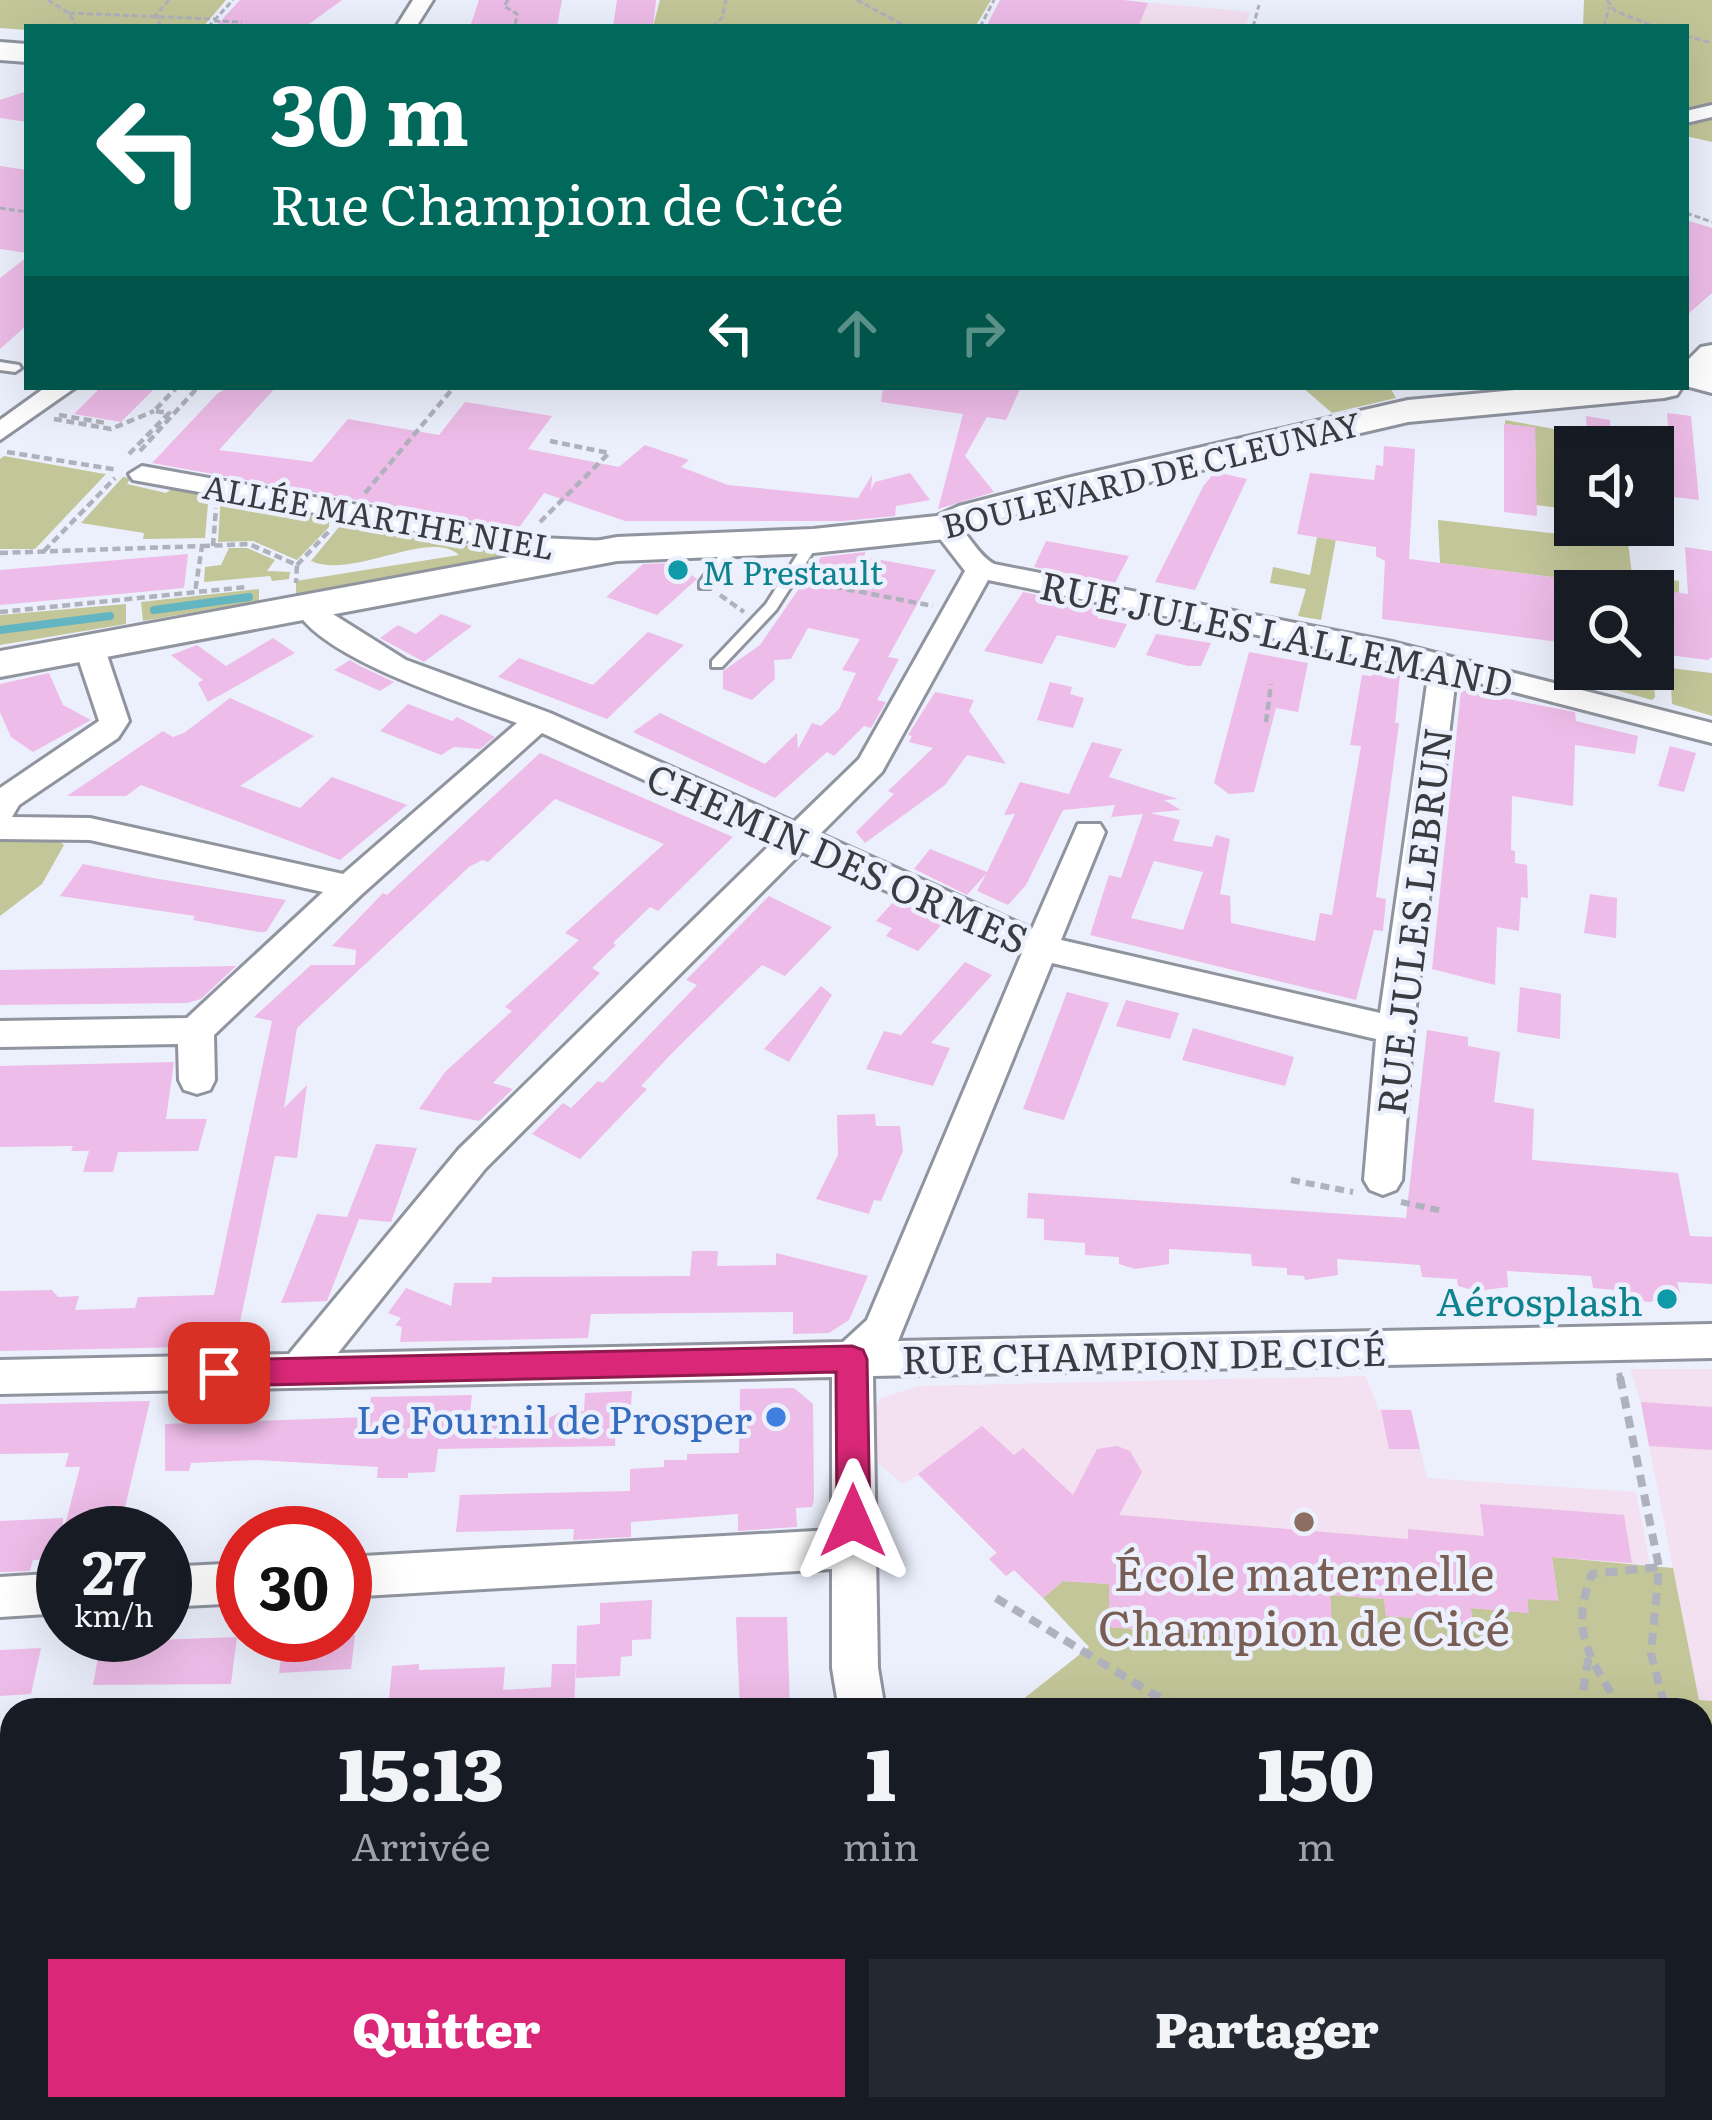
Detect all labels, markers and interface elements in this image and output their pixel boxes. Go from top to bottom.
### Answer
text: 30 m [270,47,469,172]
icon: left [72,72,228,228]
text: Rue Champion de Cicé [270,161,844,242]
icon: left [698,300,764,366]
icon: ahead [824,300,890,366]
icon: right [950,300,1016,366]
street label: BOULEVARD DE CLEUNAY [937,397,1365,549]
map controls [1554,426,1674,690]
button: sound [1554,426,1674,546]
street label: ALLÉE MARTHE NIEL [199,460,559,570]
place label: M Prestault [702,546,884,595]
street label: RUE JULES LALLEMAND [1035,553,1519,711]
marker: M Prestault [665,557,691,583]
button: search [1554,570,1674,690]
street label: RUE JULES LEBRUN [1359,724,1465,1118]
street label: CHEMIN DES ORMES [638,746,1038,966]
place label: Aérosplash [1436,1270,1643,1328]
marker: Aérosplash [1654,1286,1680,1312]
street label: RUE CHAMPION DE CICÉ [901,1320,1387,1386]
pin [168,1322,270,1424]
icon: arrive [186,1340,252,1406]
place label: Le Fournil de Prosper [356,1388,753,1446]
marker: Le Fournil de Prosper [763,1404,789,1430]
position arrow [790,1458,916,1584]
speed limit sign: 30 [216,1506,372,1662]
marker: École maternelle Champion de Cicé [1291,1509,1317,1535]
text: 27 [82,1524,146,1613]
place label: École maternelle Champion de Cicé [1098,1535,1510,1661]
text: km/h [74,1592,154,1636]
text: 15:13 [339,1716,504,1823]
text: 1 [866,1716,896,1823]
text: 150 [1258,1716,1374,1823]
text: Arrivée [352,1815,491,1873]
text: min [842,1815,919,1873]
text: m [1297,1815,1335,1873]
button: Quitter [48,1959,845,2097]
button: Partager [869,1959,1665,2097]

